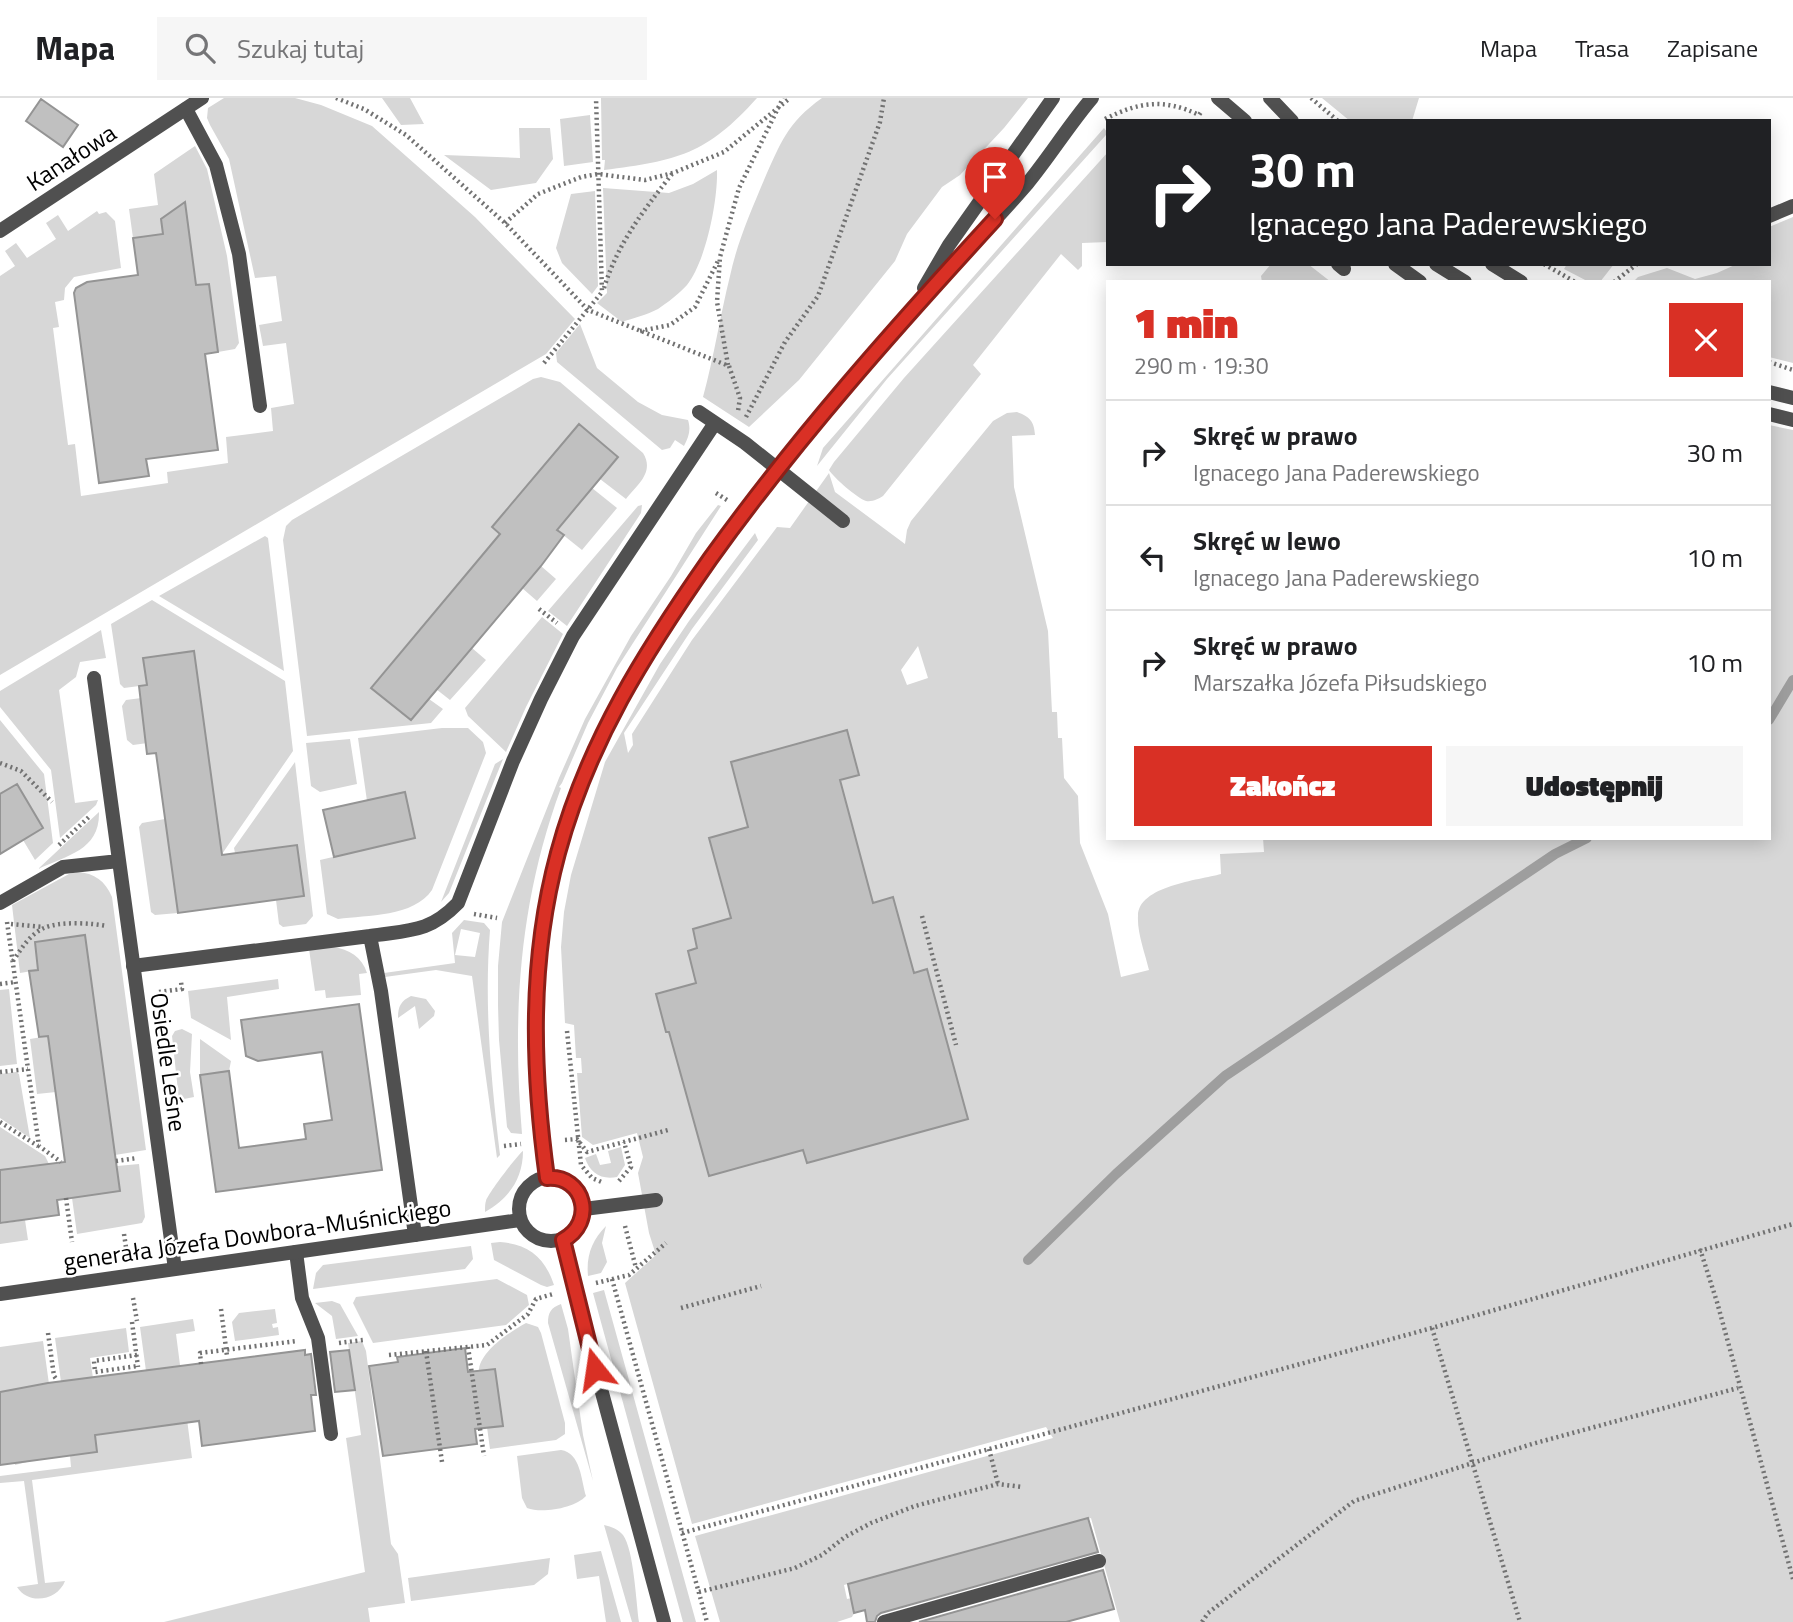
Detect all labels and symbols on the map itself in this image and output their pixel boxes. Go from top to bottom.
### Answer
street label: Kanałowa [19,114,123,200]
pin [965,147,1025,219]
street label: Osiedle Leśne [141,990,197,1134]
street label: generała Józefa Dowbora-Muśnickiego [61,1189,453,1279]
position arrow [558,1332,632,1406]

